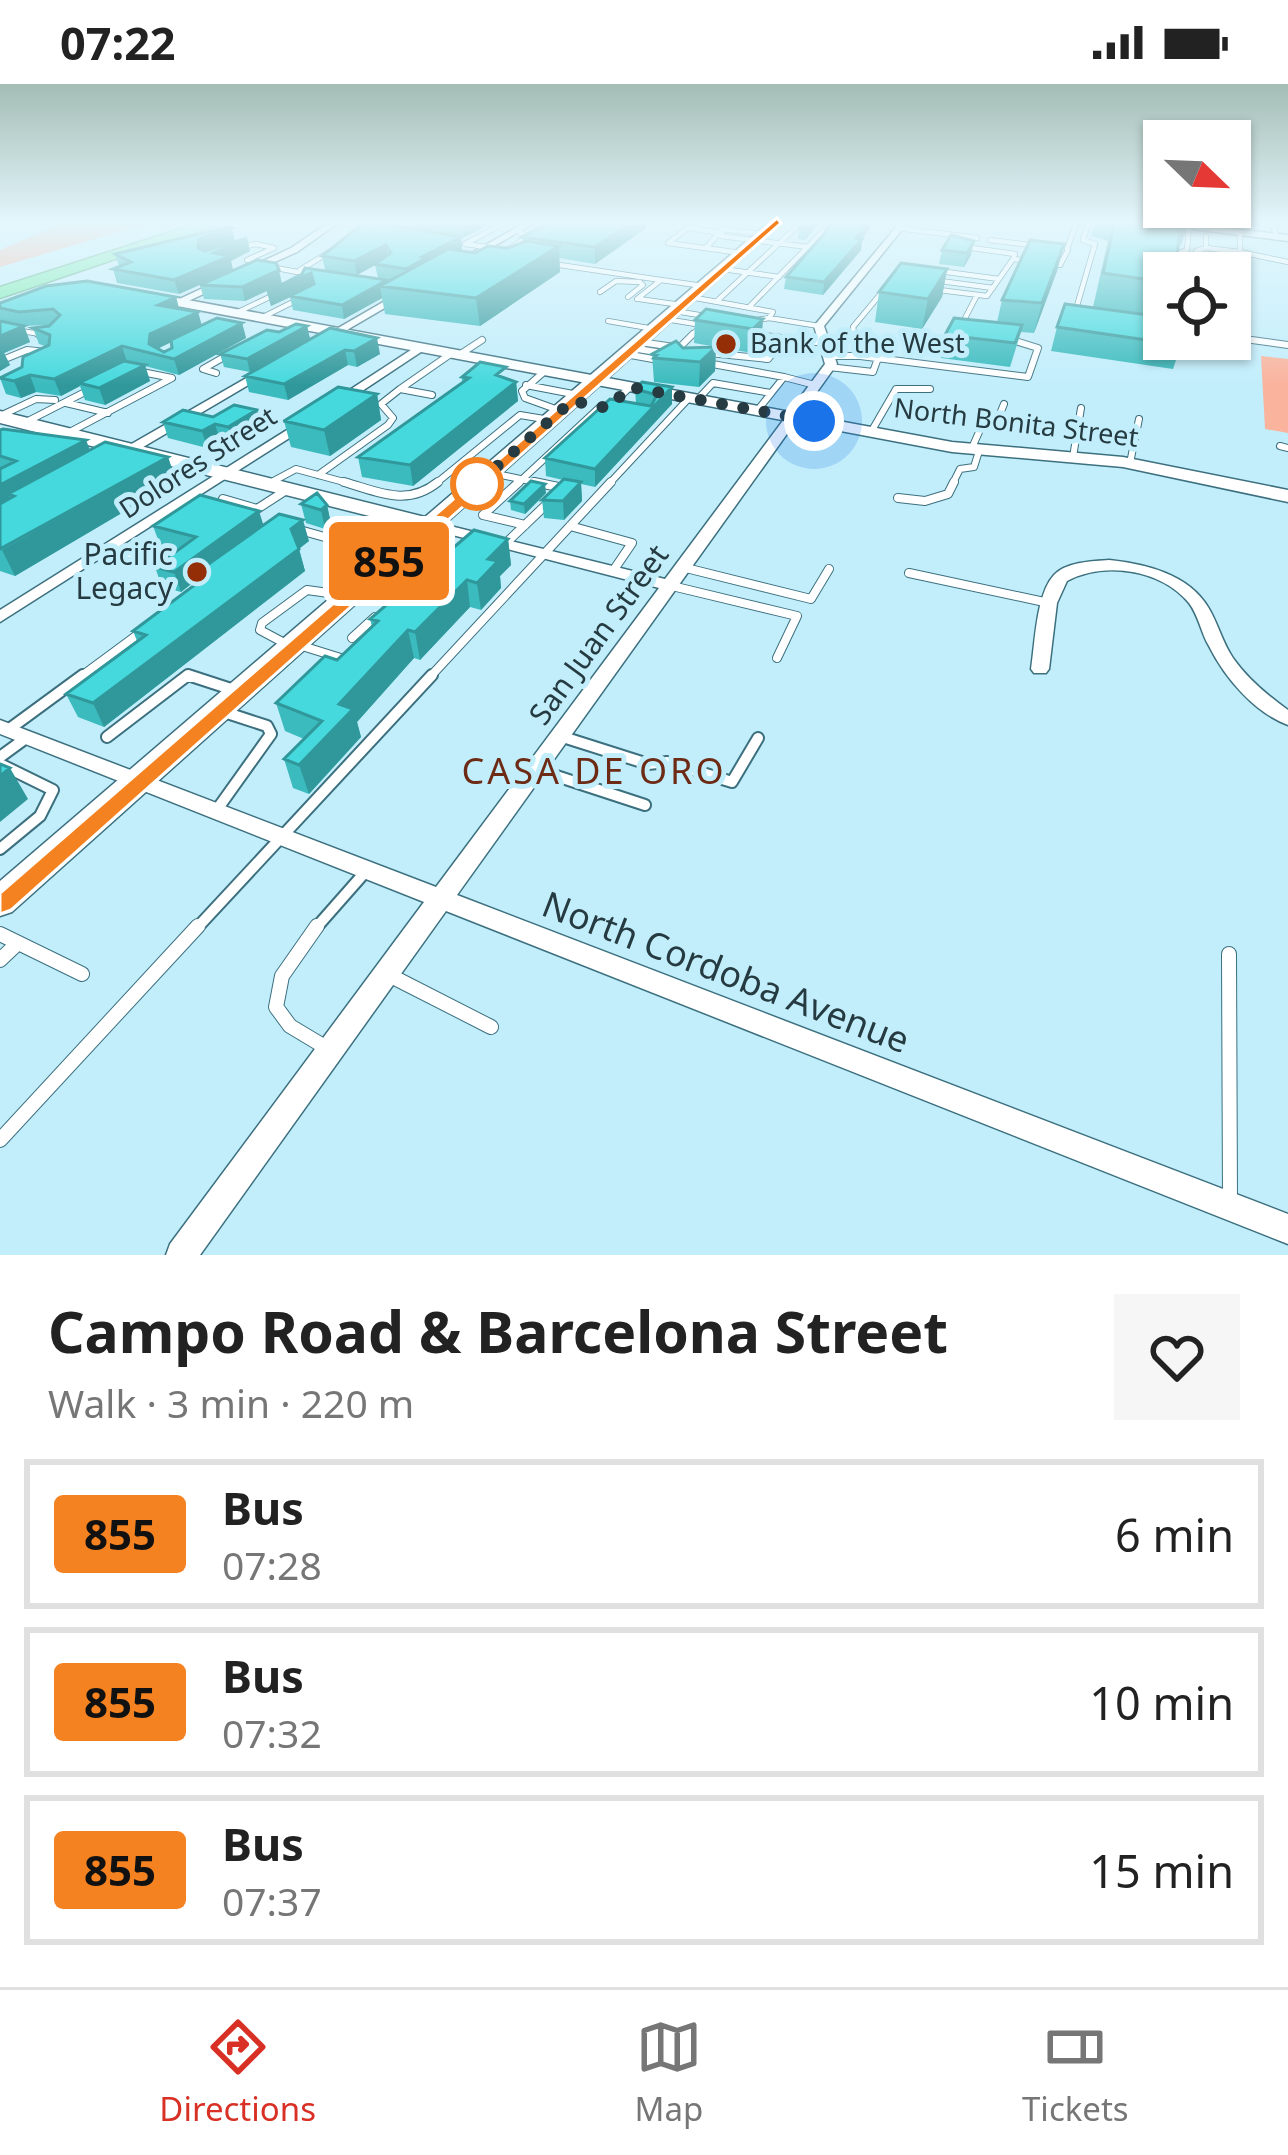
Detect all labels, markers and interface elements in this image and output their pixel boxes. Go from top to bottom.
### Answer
text: 07:22 [60,12,176,73]
north arrow [1143,120,1251,228]
map controls [1143,120,1251,360]
button: locate [1143,252,1251,360]
place label: Bank of the West [750,324,965,361]
marker: Bank of the West [713,331,739,357]
street label: North Bonita Street [892,388,1141,455]
your location [784,391,844,451]
street label: Dolores Street [111,397,283,526]
unlabelled marker [452,459,502,509]
line badge: 855 [320,522,458,600]
text: 855 [353,532,425,589]
place label: Pacific Legacy [75,533,174,608]
street label: San Juan Street [519,536,677,732]
marker: Pacific Legacy [184,559,210,585]
district label: CASA DE ORO [461,746,727,795]
street label: North Cordoba Avenue [536,879,917,1064]
text: Campo Road & Barcelona Street [48,1292,948,1370]
button: heart [1114,1294,1240,1420]
text: Walk · 3 min · 220 m [48,1376,414,1429]
text: Bus [222,1477,304,1538]
text: 6 min [1115,1504,1234,1565]
text: 855 [84,1505,156,1562]
text: 07:28 [222,1538,322,1591]
text: Bus [222,1645,304,1706]
text: 10 min [1089,1672,1234,1733]
text: 855 [84,1673,156,1730]
text: 07:32 [222,1706,322,1759]
text: Bus [222,1813,304,1874]
text: 15 min [1089,1840,1234,1901]
text: 855 [84,1841,156,1898]
text: 07:37 [222,1874,322,1927]
tab: Directions [159,2014,316,2131]
tab: Map [635,2014,703,2131]
tab: Tickets [1022,2014,1129,2131]

